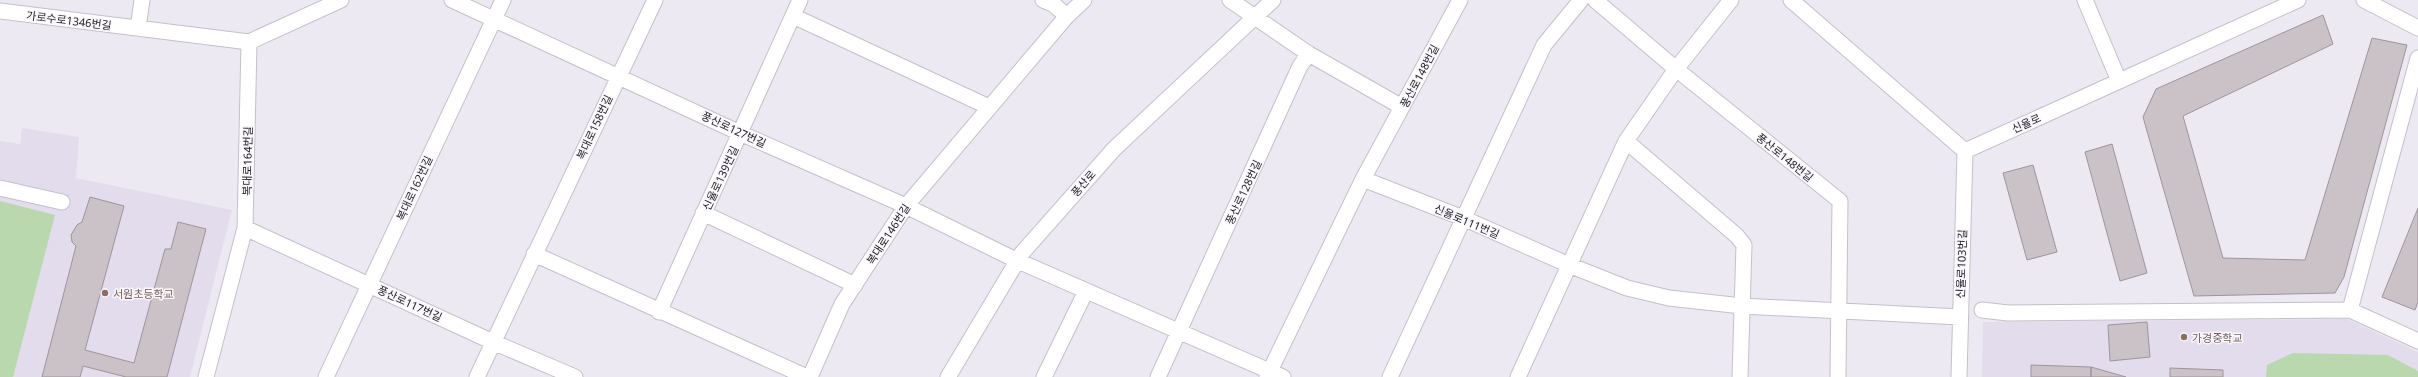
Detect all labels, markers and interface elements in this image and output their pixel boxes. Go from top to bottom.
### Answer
street label: 가로수로1346번길 [25,7,113,33]
street label: 풍산로148번길 [1396,42,1442,110]
street label: 복대로158번길 [573,92,615,162]
street label: 풍산로127번길 [699,108,769,150]
street label: 신율로 [2009,110,2043,136]
street label: 복대로164번길 [239,126,255,196]
street label: 풍산로148번길 [1753,129,1817,185]
street label: 신율로139번길 [699,143,741,213]
street label: 복대로162번길 [393,153,435,223]
street label: 풍산로128번길 [1222,157,1264,227]
street label: 풍산로 [1067,167,1099,199]
street label: 복대로146번길 [863,201,913,267]
street label: 신율로111번길 [1432,201,1502,241]
street label: 신율로103번길 [1952,229,1970,299]
street label: 풍산로117번길 [375,282,445,324]
place label: 서원초등학교 [113,286,174,301]
marker: 서원초등학교 [100,288,110,298]
place label: 가경중학교 [2192,330,2243,345]
marker: 가경중학교 [2179,332,2189,342]

